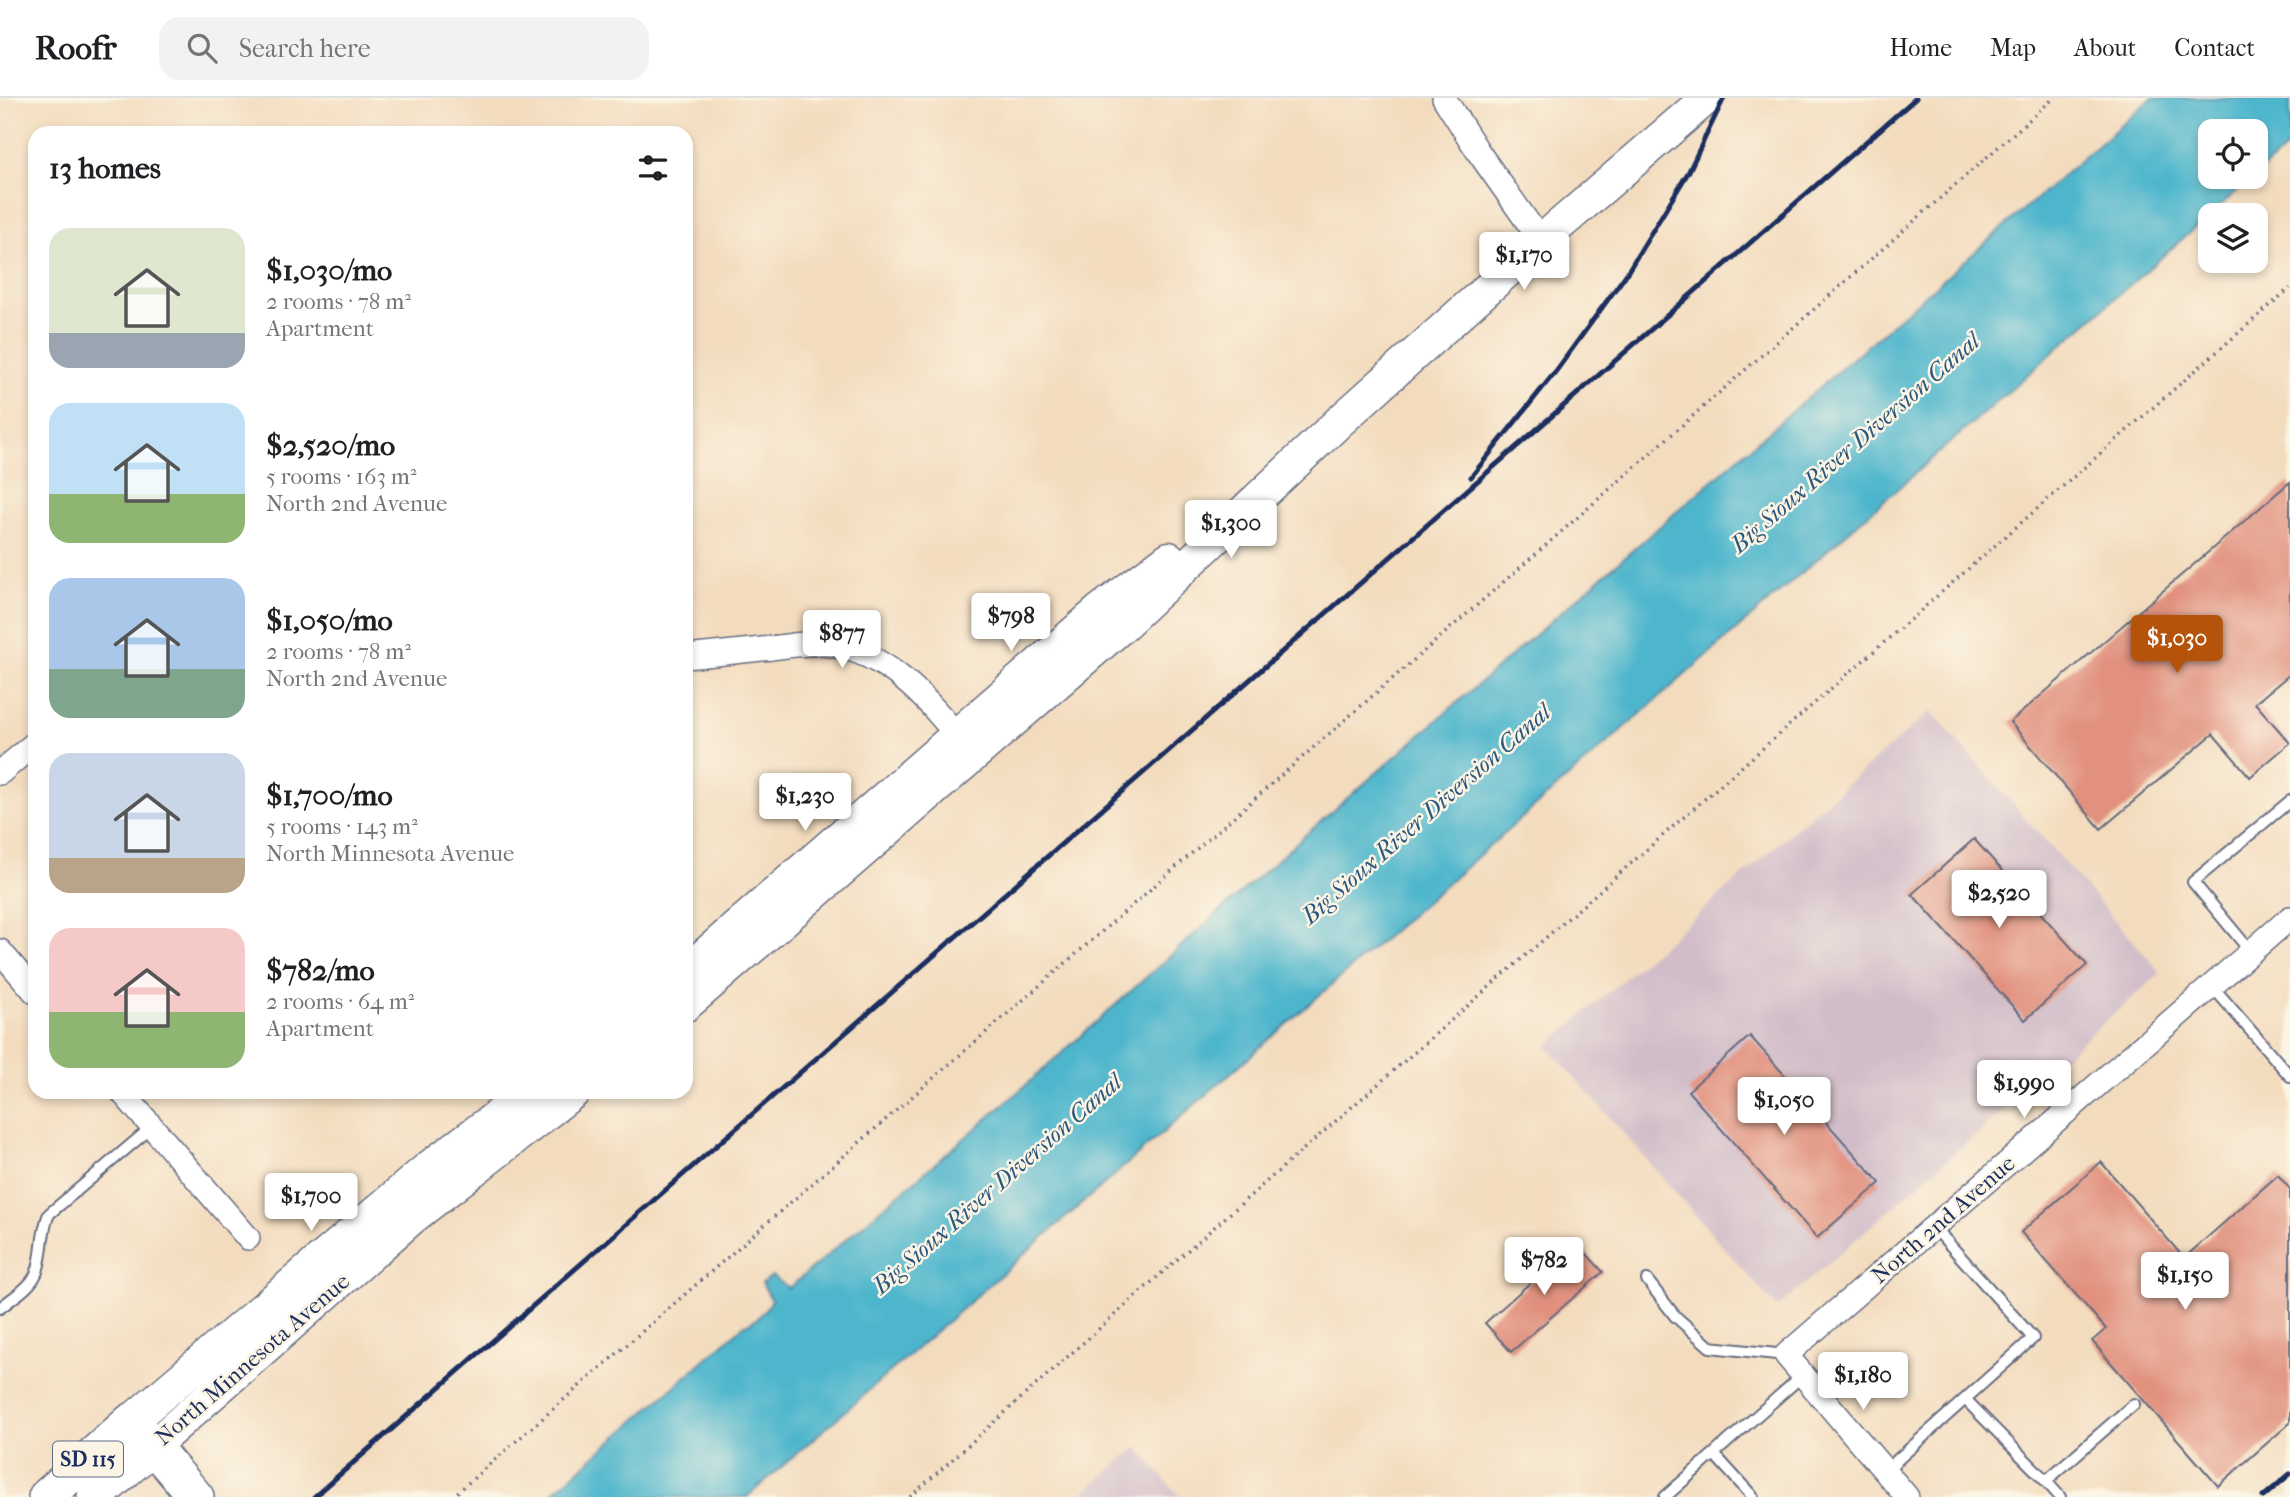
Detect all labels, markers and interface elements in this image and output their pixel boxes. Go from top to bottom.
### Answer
search box [159,17,649,80]
text: Roofr [35,29,117,68]
icon: search [183,29,221,67]
text: Search here [239,33,371,64]
text: Home [1890,34,1952,62]
text: Map [1990,34,2036,62]
text: About [2074,34,2136,62]
text: Contact [2174,34,2255,62]
map controls [2198,119,2268,273]
button: locate [2198,119,2268,189]
icon: filters [634,149,672,187]
text: 13 homes [49,151,161,186]
button: layers [2198,203,2268,273]
pin: $1,170 [1467,232,1581,292]
text: $1,170 [1495,241,1553,268]
text: $1,030/mo [266,253,392,288]
icon: home [105,256,189,340]
text: 2 rooms · 78 m² [266,288,411,315]
text: Apartment [266,315,374,342]
water label: Big Sioux River Diversion Canal [1723,325,1987,560]
text: $2,520/mo [266,428,395,463]
icon: home [105,431,189,515]
text: 5 rooms · 163 m² [266,463,416,490]
text: North 2nd Avenue [266,490,447,517]
pin: $1,300 [1174,500,1288,560]
text: $1,300 [1201,509,1261,536]
pin: $798 [970,594,1052,653]
text: $798 [987,602,1035,629]
text: $1,050/mo [266,603,393,638]
icon: home [105,606,189,690]
pin: $877 [801,610,883,670]
pin: $1,030 [2120,616,2234,675]
text: $877 [819,619,865,646]
text: $1,030 [2147,624,2207,651]
text: 2 rooms · 78 m² [266,638,411,665]
text: North 2nd Avenue [266,665,447,692]
water label: Big Sioux River Diversion Canal [1294,696,1558,931]
pin: $1,230 [748,774,862,833]
text: $1,700/mo [266,778,393,813]
icon: home [105,781,189,865]
text: $1,230 [775,782,835,809]
text: 5 rooms · 143 m² [266,813,418,840]
text: North Minnesota Avenue [266,840,514,867]
pin: $2,520 [1942,870,2056,930]
text: $2,520 [1968,879,2030,906]
text: $782/mo [266,953,375,988]
icon: home [105,956,189,1040]
text: 2 rooms · 64 m² [266,988,414,1015]
text: Apartment [266,1015,374,1042]
pin: $1,990 [1967,1060,2081,1120]
water label: Big Sioux River Diversion Canal [865,1066,1129,1301]
text: $1,990 [1993,1069,2055,1096]
pin: $1,050 [1727,1077,1841,1137]
text: $1,050 [1754,1086,1814,1113]
street label: North 2nd Avenue [1866,1150,2021,1289]
pin: $1,700 [254,1174,368,1233]
text: $1,700 [281,1182,341,1209]
pin: $782 [1503,1238,1585,1297]
text: $782 [1520,1246,1568,1273]
pin: $1,150 [2128,1252,2242,1312]
text: $1,150 [2157,1261,2213,1288]
street label: North Minnesota Avenue [150,1268,355,1451]
pin: $1,180 [1806,1352,1920,1412]
text: $1,180 [1834,1361,1892,1388]
road number: SD 115 [53,1442,123,1476]

